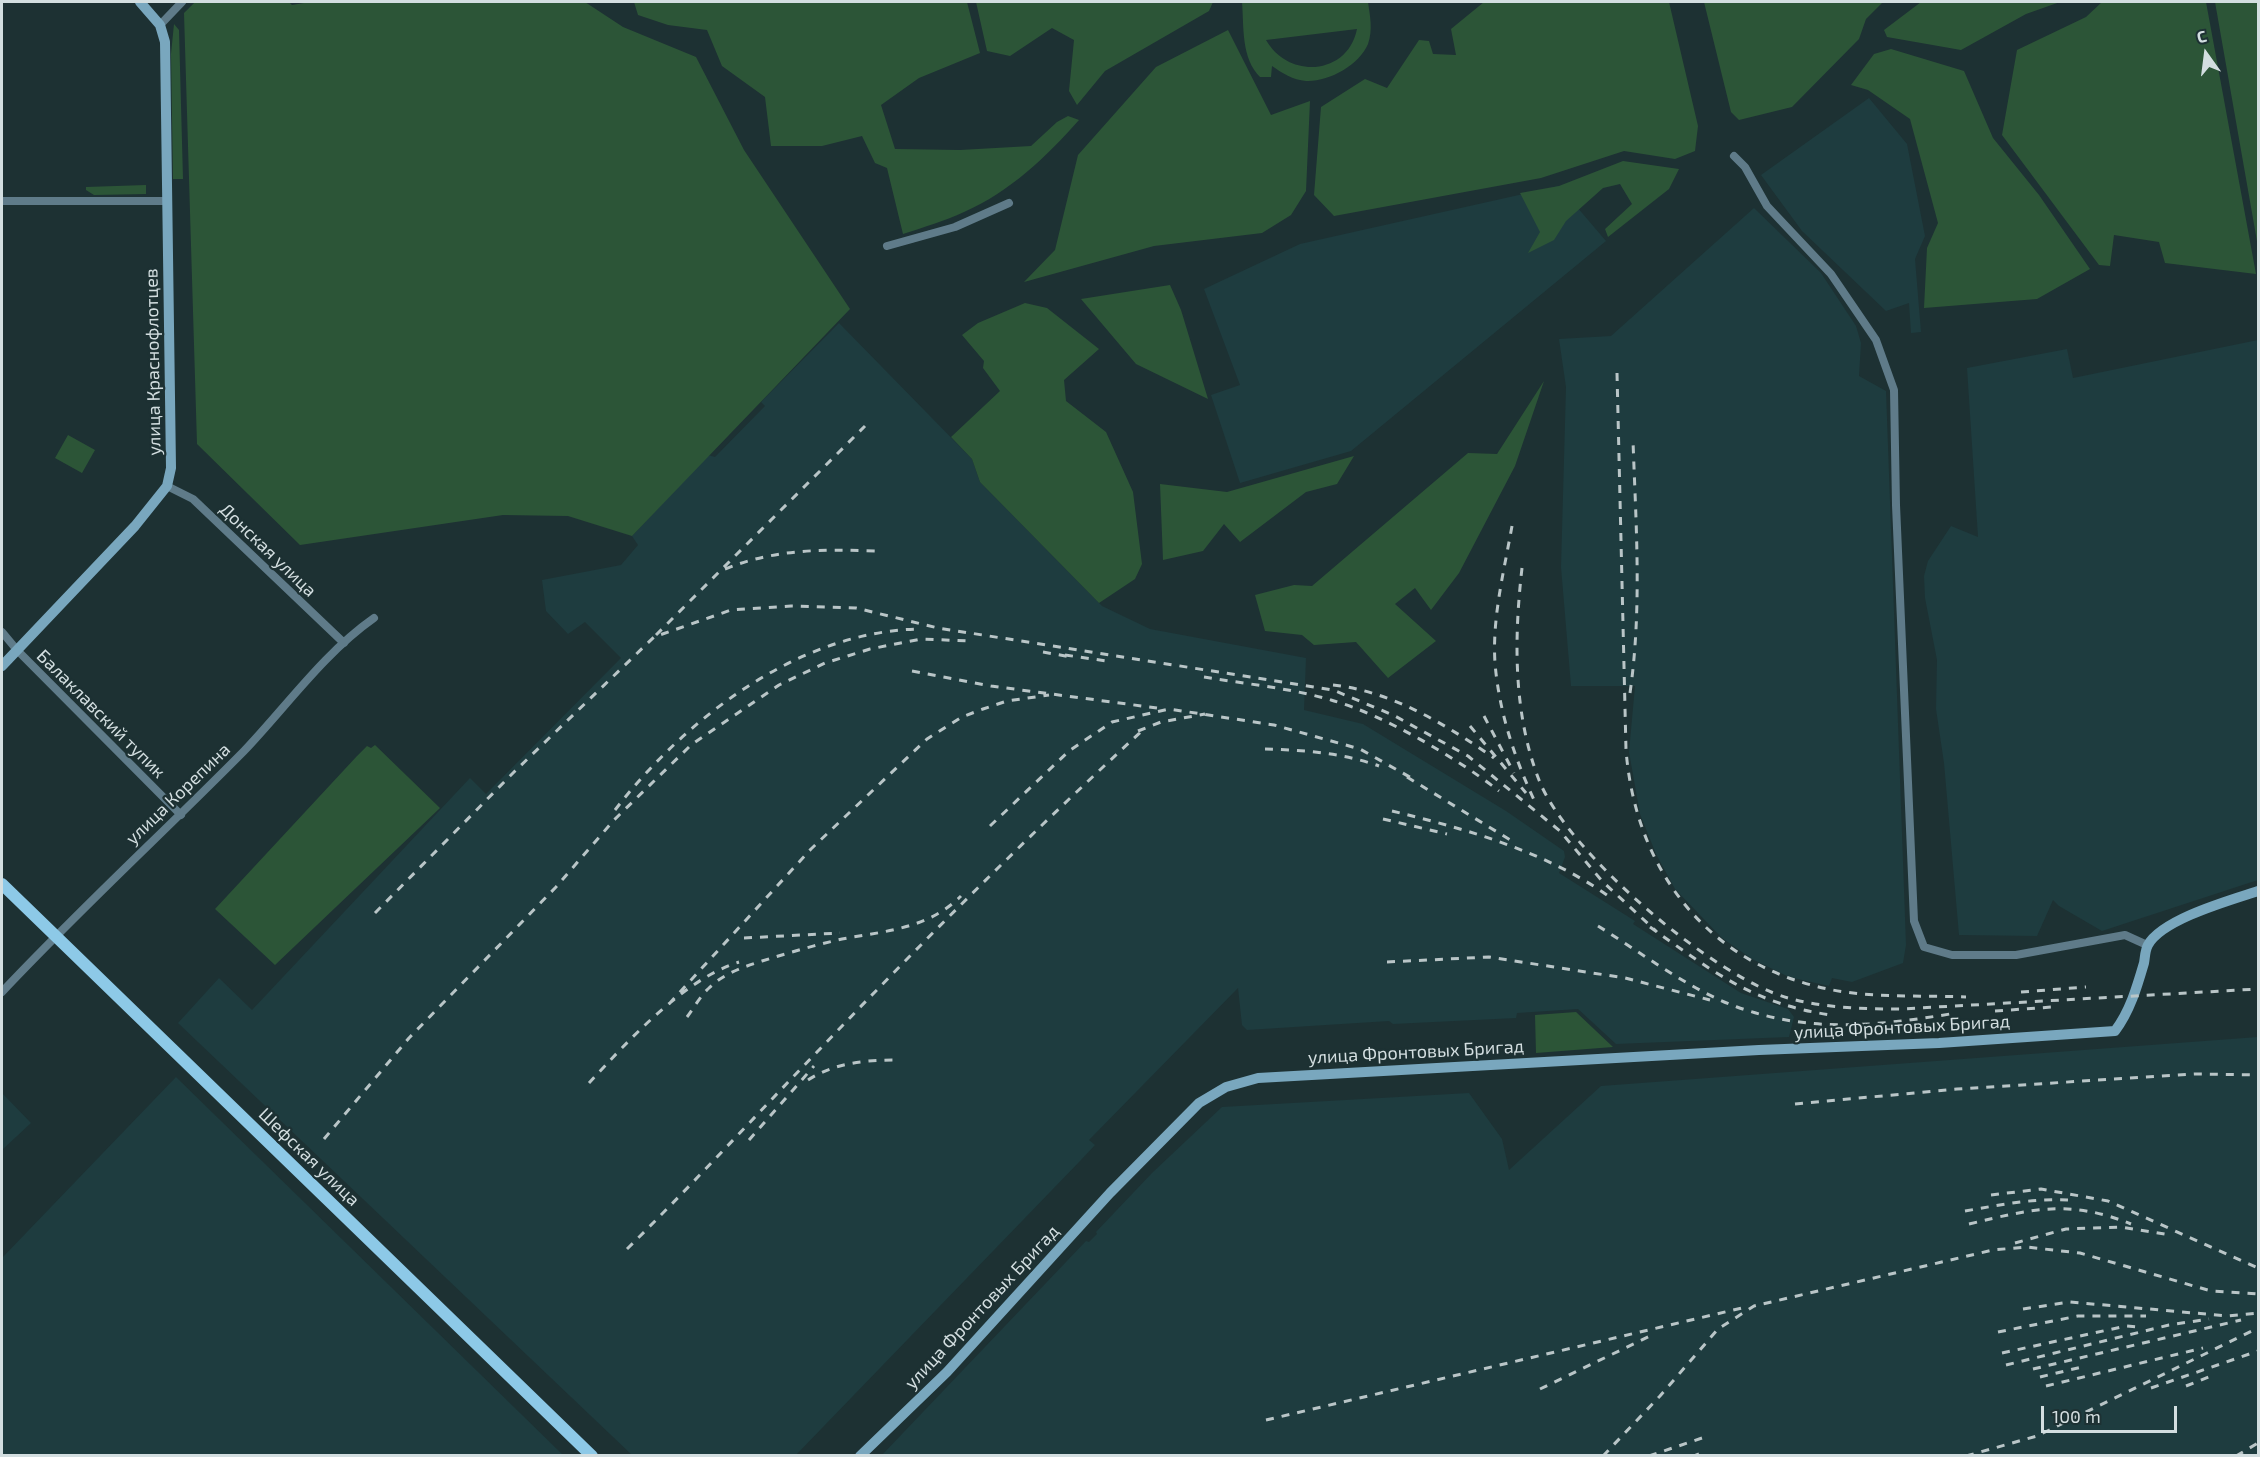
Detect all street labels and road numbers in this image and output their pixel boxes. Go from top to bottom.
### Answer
street label: улица Краснофлотцев [141,268,165,456]
street label: Донская улица [215,499,321,601]
street label: Балаклавский тупик [32,645,170,783]
street label: улица Корепина [121,739,235,849]
street label: улица Фронтовых Бригад [1793,1011,2011,1043]
street label: улица Фронтовых Бригад [1307,1036,1525,1068]
street label: Шефская улица [254,1103,364,1211]
street label: улица Фронтовых Бригад [900,1220,1064,1394]

